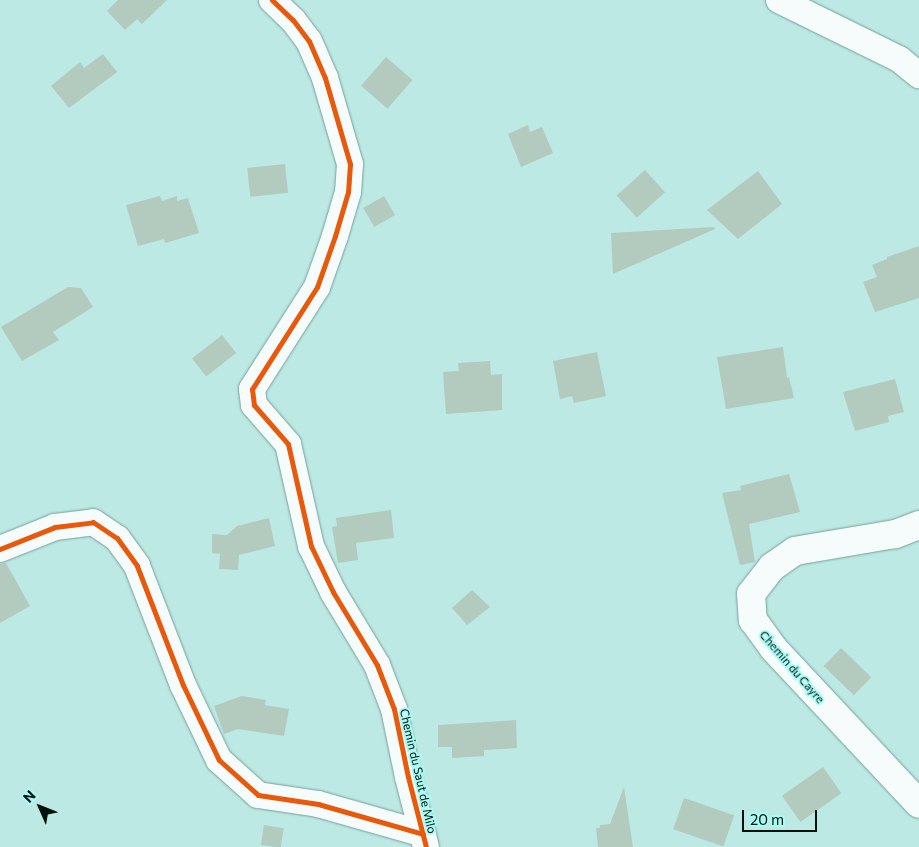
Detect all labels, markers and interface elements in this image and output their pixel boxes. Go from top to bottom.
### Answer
street label: Chemin du Cayre [757,628,827,706]
street label: Chemin du Saut de Milo [397,707,439,835]
north arrow [15,782,65,832]
text: N [19,787,39,806]
scale bar [744,800,819,832]
text: 20 m [750,810,784,828]

